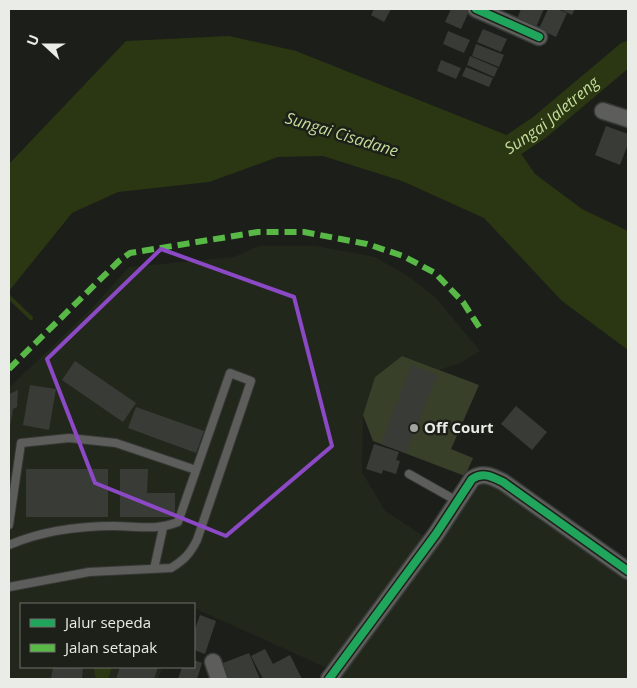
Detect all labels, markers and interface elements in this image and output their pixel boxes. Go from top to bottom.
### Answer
north arrow [20,20,70,70]
text: U [22,32,43,49]
water label: Sungai Jaletreng [500,71,604,159]
water label: Sungai Cisadane [283,106,401,162]
place label: Off Court [424,417,494,437]
marker: Off Court [408,422,420,434]
legend [20,603,195,668]
text: Jalur sepeda [63,612,151,632]
text: Jalan setapak [63,637,157,657]

